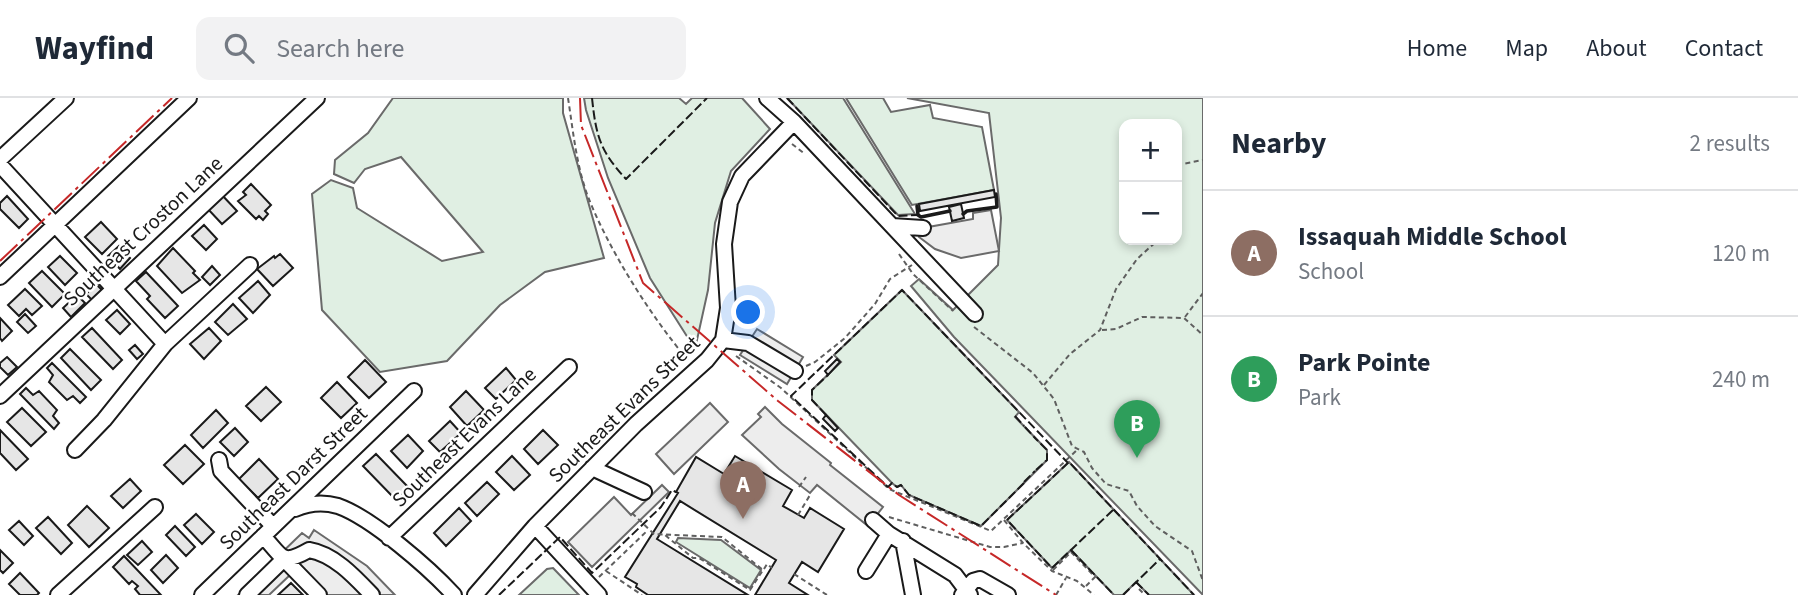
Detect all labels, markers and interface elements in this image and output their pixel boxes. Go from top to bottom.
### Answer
search box [196,17,686,80]
text: Wayfind [35,25,154,72]
icon: search [220,29,258,67]
text: Search here [276,30,404,67]
text: Home [1407,31,1467,66]
text: Map [1505,31,1548,66]
text: About [1586,31,1647,66]
text: Contact [1685,31,1763,66]
map controls [1119,119,1182,245]
button: + [1119,119,1182,182]
text: Nearby [1231,122,1326,165]
text: 2 results [1690,127,1770,160]
street label: Southeast Croston Lane [57,149,229,313]
button: − [1119,182,1182,245]
text: Issaquah Middle School [1298,218,1567,255]
text: A [1247,237,1261,270]
text: 120 m [1712,237,1770,270]
text: School [1298,255,1364,288]
your location [731,295,765,329]
street label: Southeast Evans Street [541,328,707,490]
text: Park Pointe [1298,344,1431,381]
street label: Southeast Evans Lane [385,360,543,514]
text: B [1247,363,1261,396]
text: 240 m [1712,363,1770,396]
text: Park [1298,381,1341,414]
street label: Southeast Darst Street [212,399,374,557]
pin: B [1114,400,1160,458]
pin: A [720,461,766,519]

